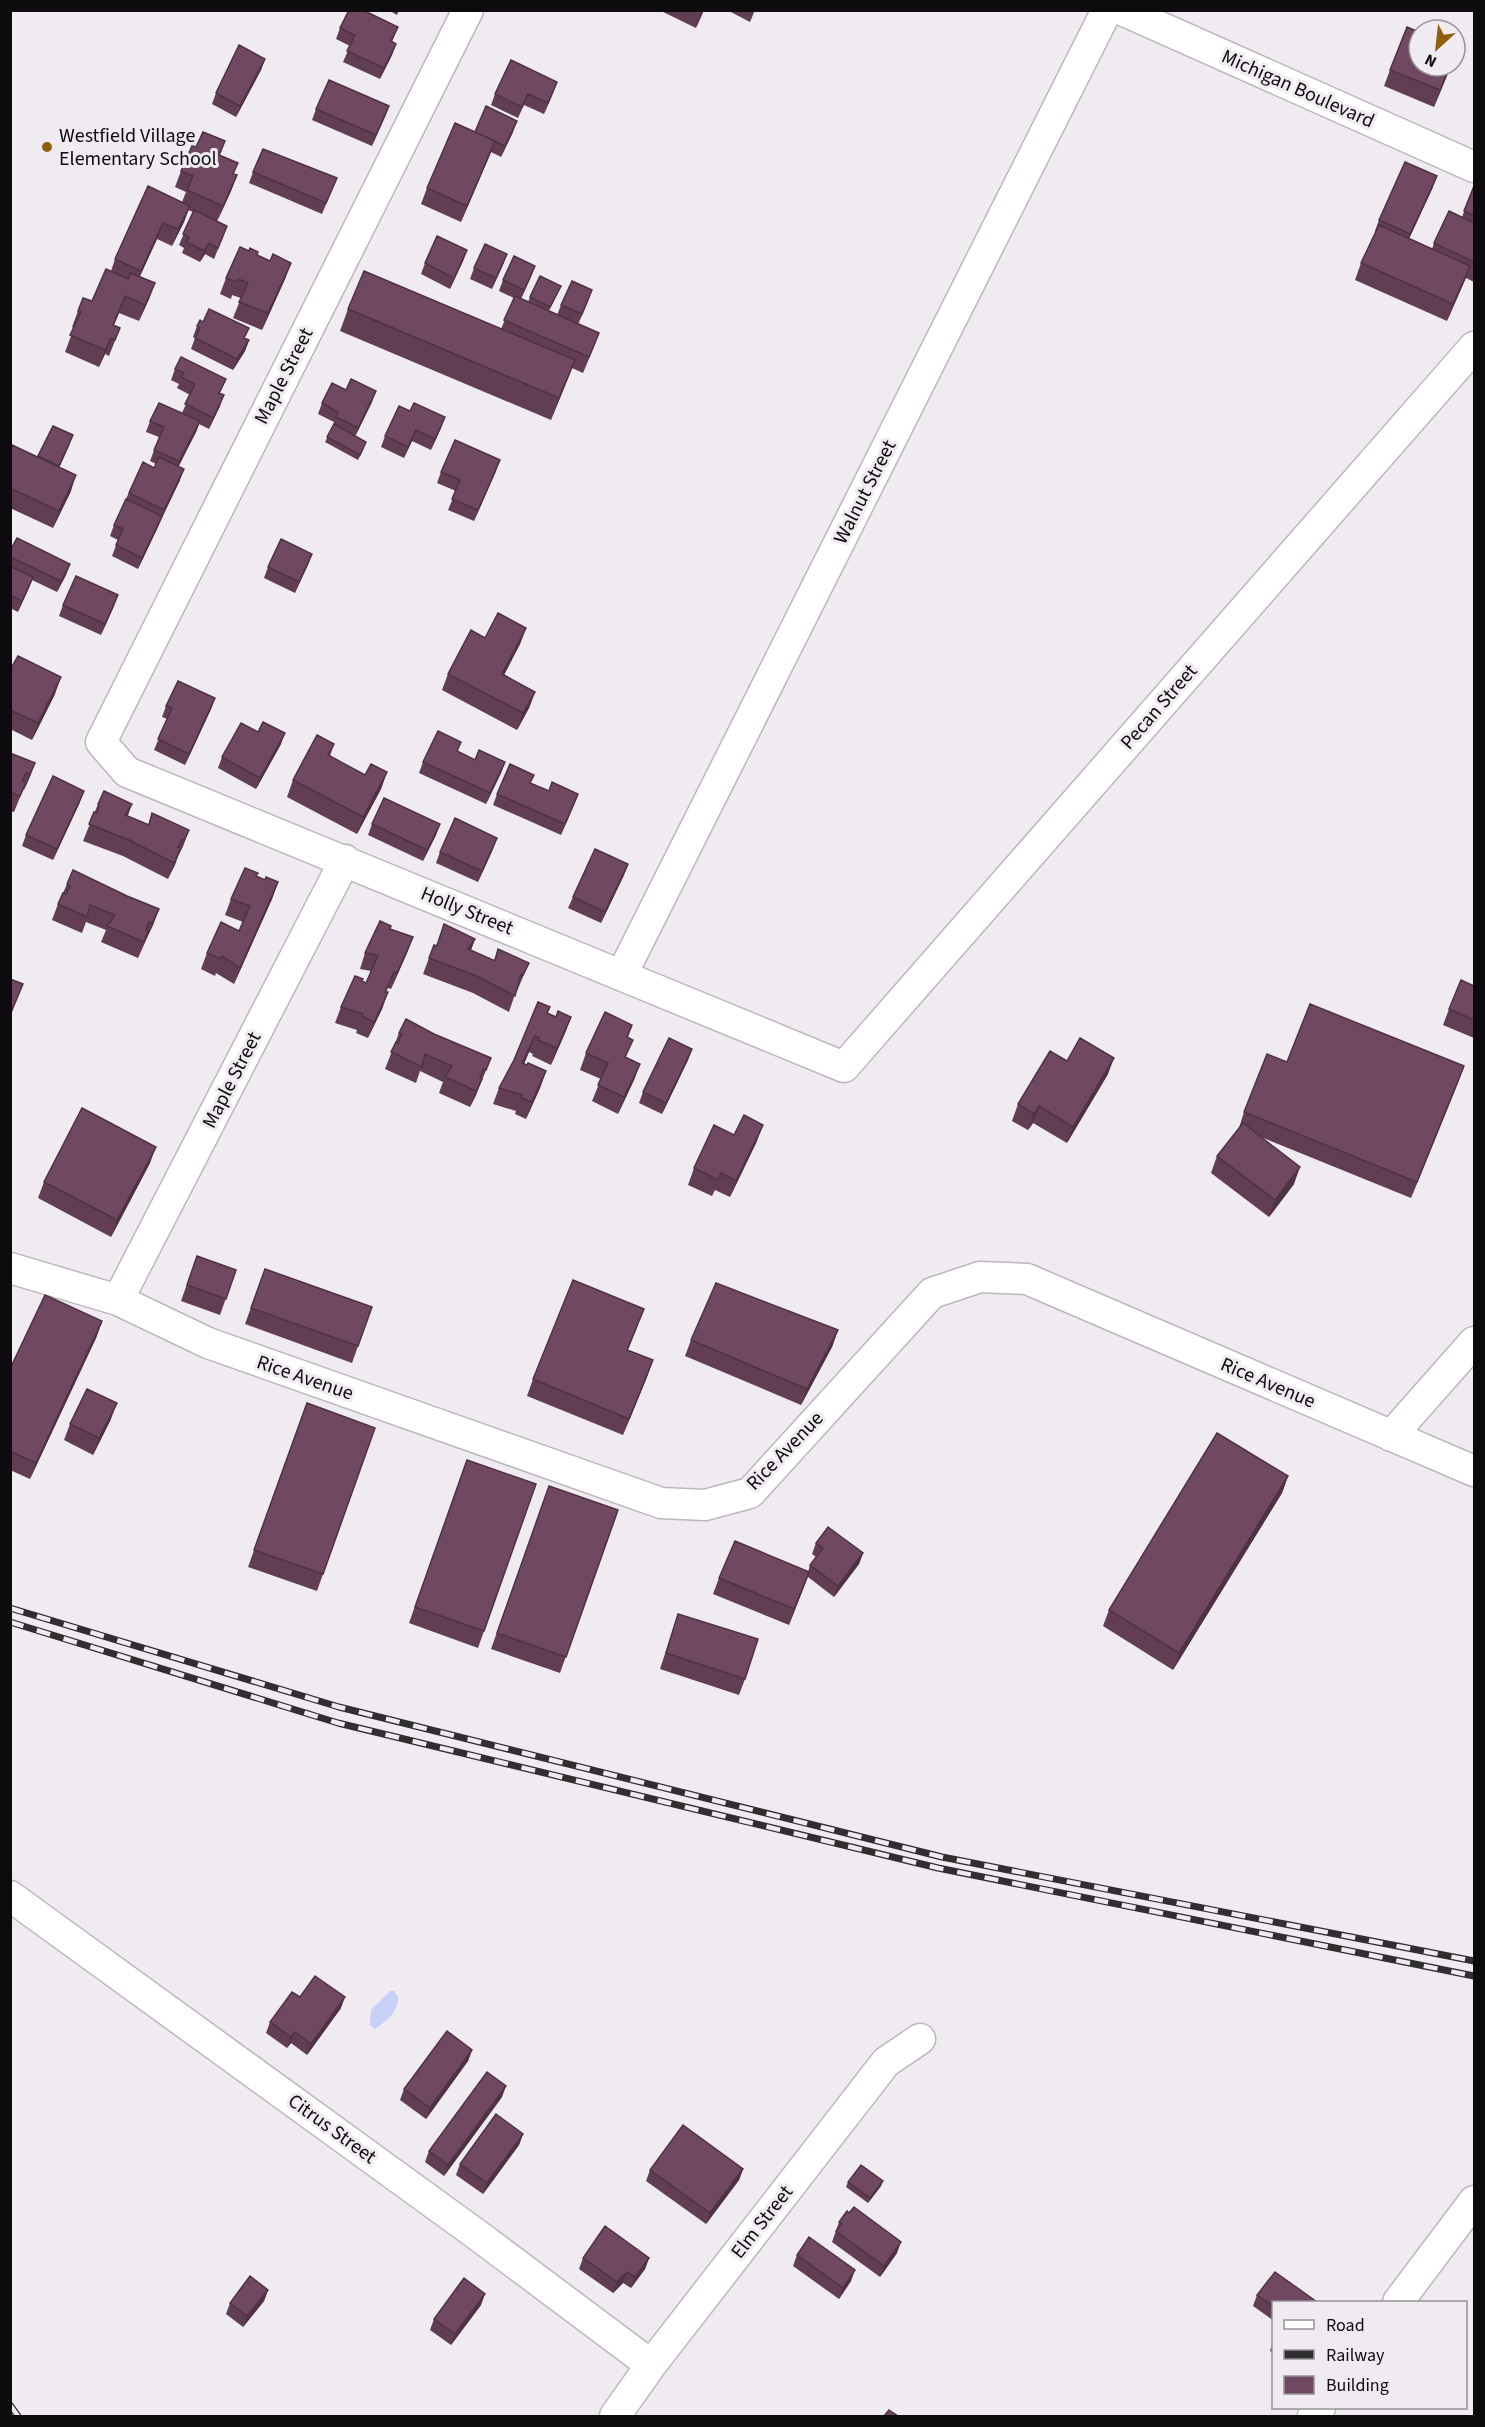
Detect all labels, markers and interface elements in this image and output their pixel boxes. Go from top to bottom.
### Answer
north arrow [1407,18,1467,78]
street label: Michigan Boulevard [1217,43,1379,135]
text: N [1421,48,1440,73]
place label: Westfield Village Elementary School [59,122,217,173]
marker: Westfield Village Elementary School [40,140,54,154]
street label: Maple Street [248,323,320,429]
street label: Walnut Street [827,435,903,549]
street label: Pecan Street [1114,658,1204,756]
street label: Holly Street [417,880,518,942]
street label: Maple Street [196,1027,268,1133]
street label: Rice Avenue [253,1348,357,1408]
street label: Rice Avenue [1216,1350,1320,1416]
street label: Rice Avenue [740,1405,830,1497]
street label: Citrus Street [282,2087,382,2171]
street label: Elm Street [724,2179,800,2265]
legend [1272,2301,1467,2409]
text: Road [1326,2313,1365,2338]
text: Railway [1326,2343,1385,2368]
text: Building [1326,2373,1389,2398]

